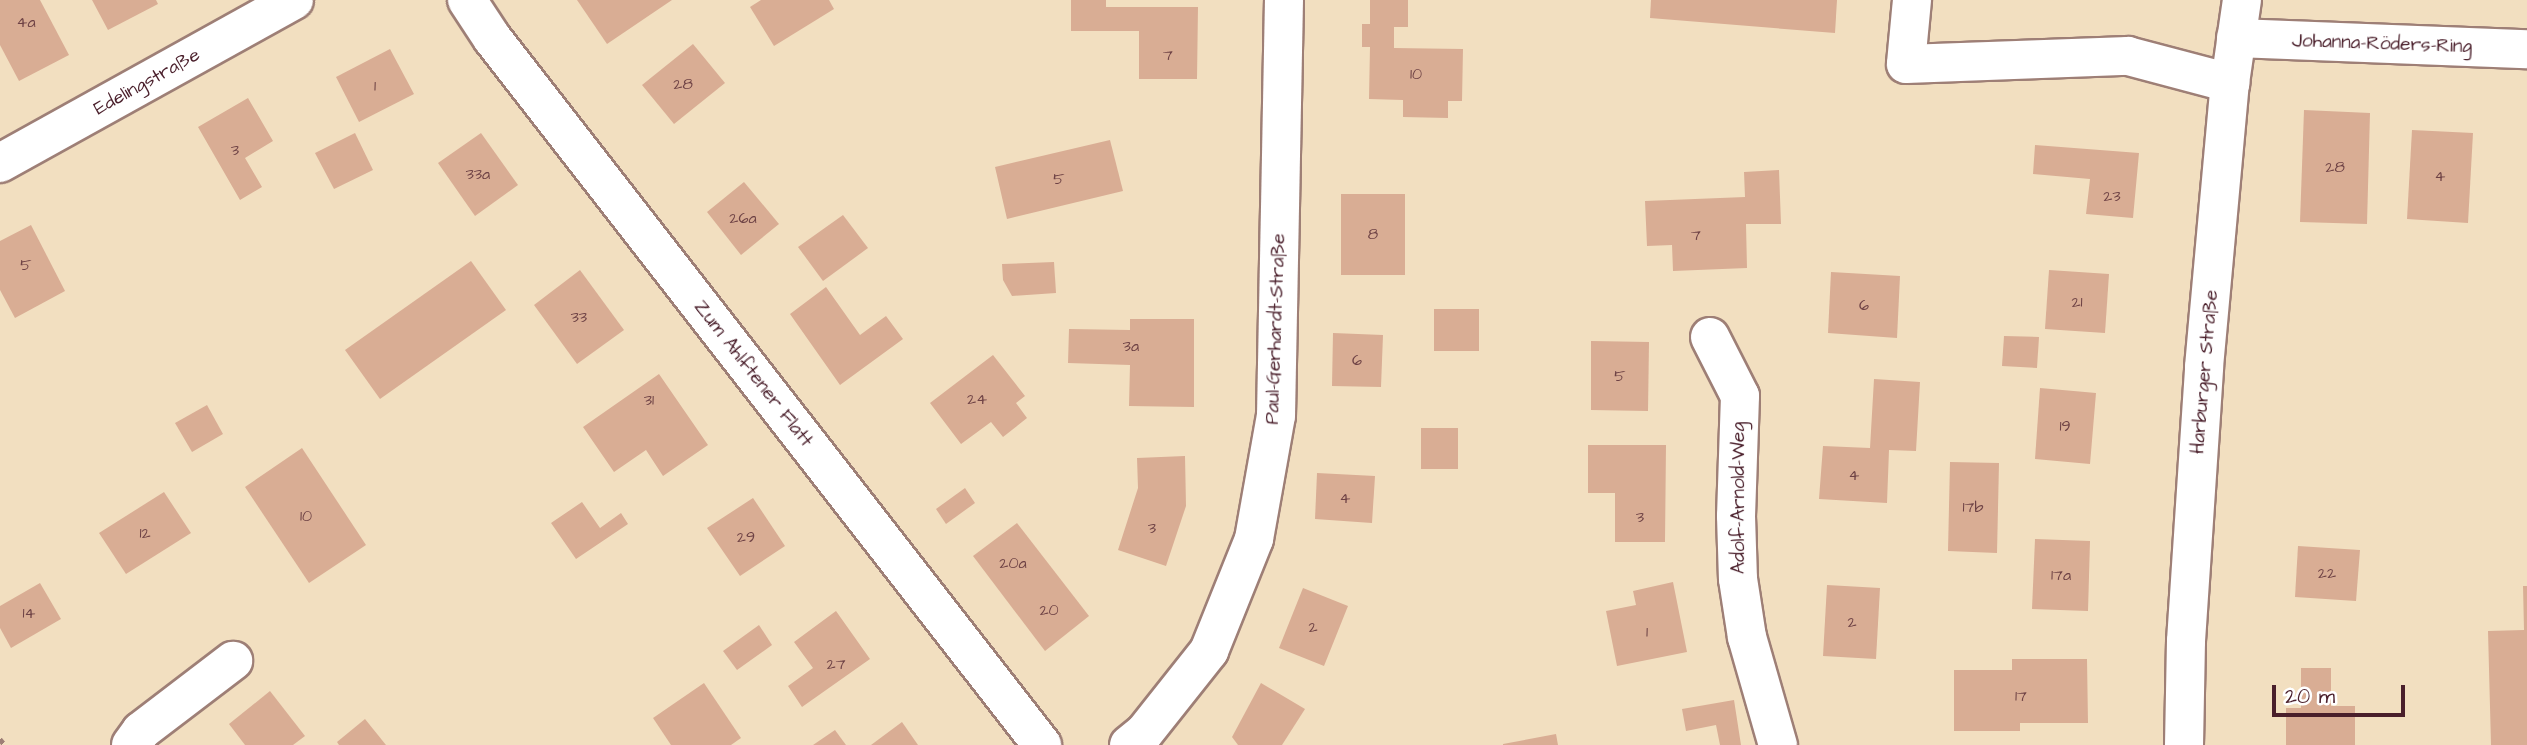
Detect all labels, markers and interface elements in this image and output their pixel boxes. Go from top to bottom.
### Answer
house number: 4a [16,12,36,32]
street label: Johanna-Röders-Ring [2292,29,2472,59]
street label: Edelingstraße [90,44,204,120]
house number: 7 [1163,45,1173,65]
house number: 10 [1410,64,1422,84]
house number: 28 [673,74,693,94]
house number: 1 [374,76,376,96]
house number: 3 [231,140,239,160]
house number: 28 [2325,157,2345,177]
house number: 33a [466,164,490,184]
house number: 4 [2435,166,2445,186]
house number: 5 [1053,169,1065,189]
house number: 23 [2103,186,2121,206]
house number: 26a [729,208,757,228]
house number: 8 [1368,224,1378,244]
house number: 7 [1691,225,1701,245]
street label: Paul-Gerhardt-Straße [1261,233,1291,425]
house number: 5 [20,255,32,275]
street label: Harburger Straße [2186,289,2224,455]
house number: 21 [2071,292,2083,312]
house number: 6 [1859,295,1869,315]
street label: Zum Ahlftener Flatt [689,296,817,452]
house number: 33 [571,307,587,327]
house number: 3a [1123,336,1139,356]
house number: 6 [1352,350,1362,370]
house number: 5 [1614,366,1626,386]
house number: 24 [967,389,987,409]
house number: 31 [644,390,654,410]
house number: 19 [2059,416,2071,436]
street label: Adolf-Arnold-Weg [1728,422,1750,574]
house number: 4 [1849,465,1859,485]
house number: 4 [1340,488,1350,508]
house number: 17b [1963,497,1983,517]
house number: 10 [300,506,312,526]
house number: 3 [1636,507,1644,527]
house number: 3 [1148,518,1156,538]
house number: 12 [139,523,151,543]
house number: 29 [737,527,755,547]
house number: 20a [999,553,1027,573]
house number: 22 [2318,563,2336,583]
house number: 17a [2051,565,2071,585]
house number: 20 [1039,600,1059,620]
house number: 14 [23,603,35,623]
house number: 2 [1847,612,1857,632]
house number: 2 [1308,617,1318,637]
house number: 1 [1646,622,1648,642]
house number: 27 [826,654,846,674]
scale bar [2275,672,2408,716]
text: 20 m [2285,682,2335,711]
house number: 17 [2015,686,2027,706]

